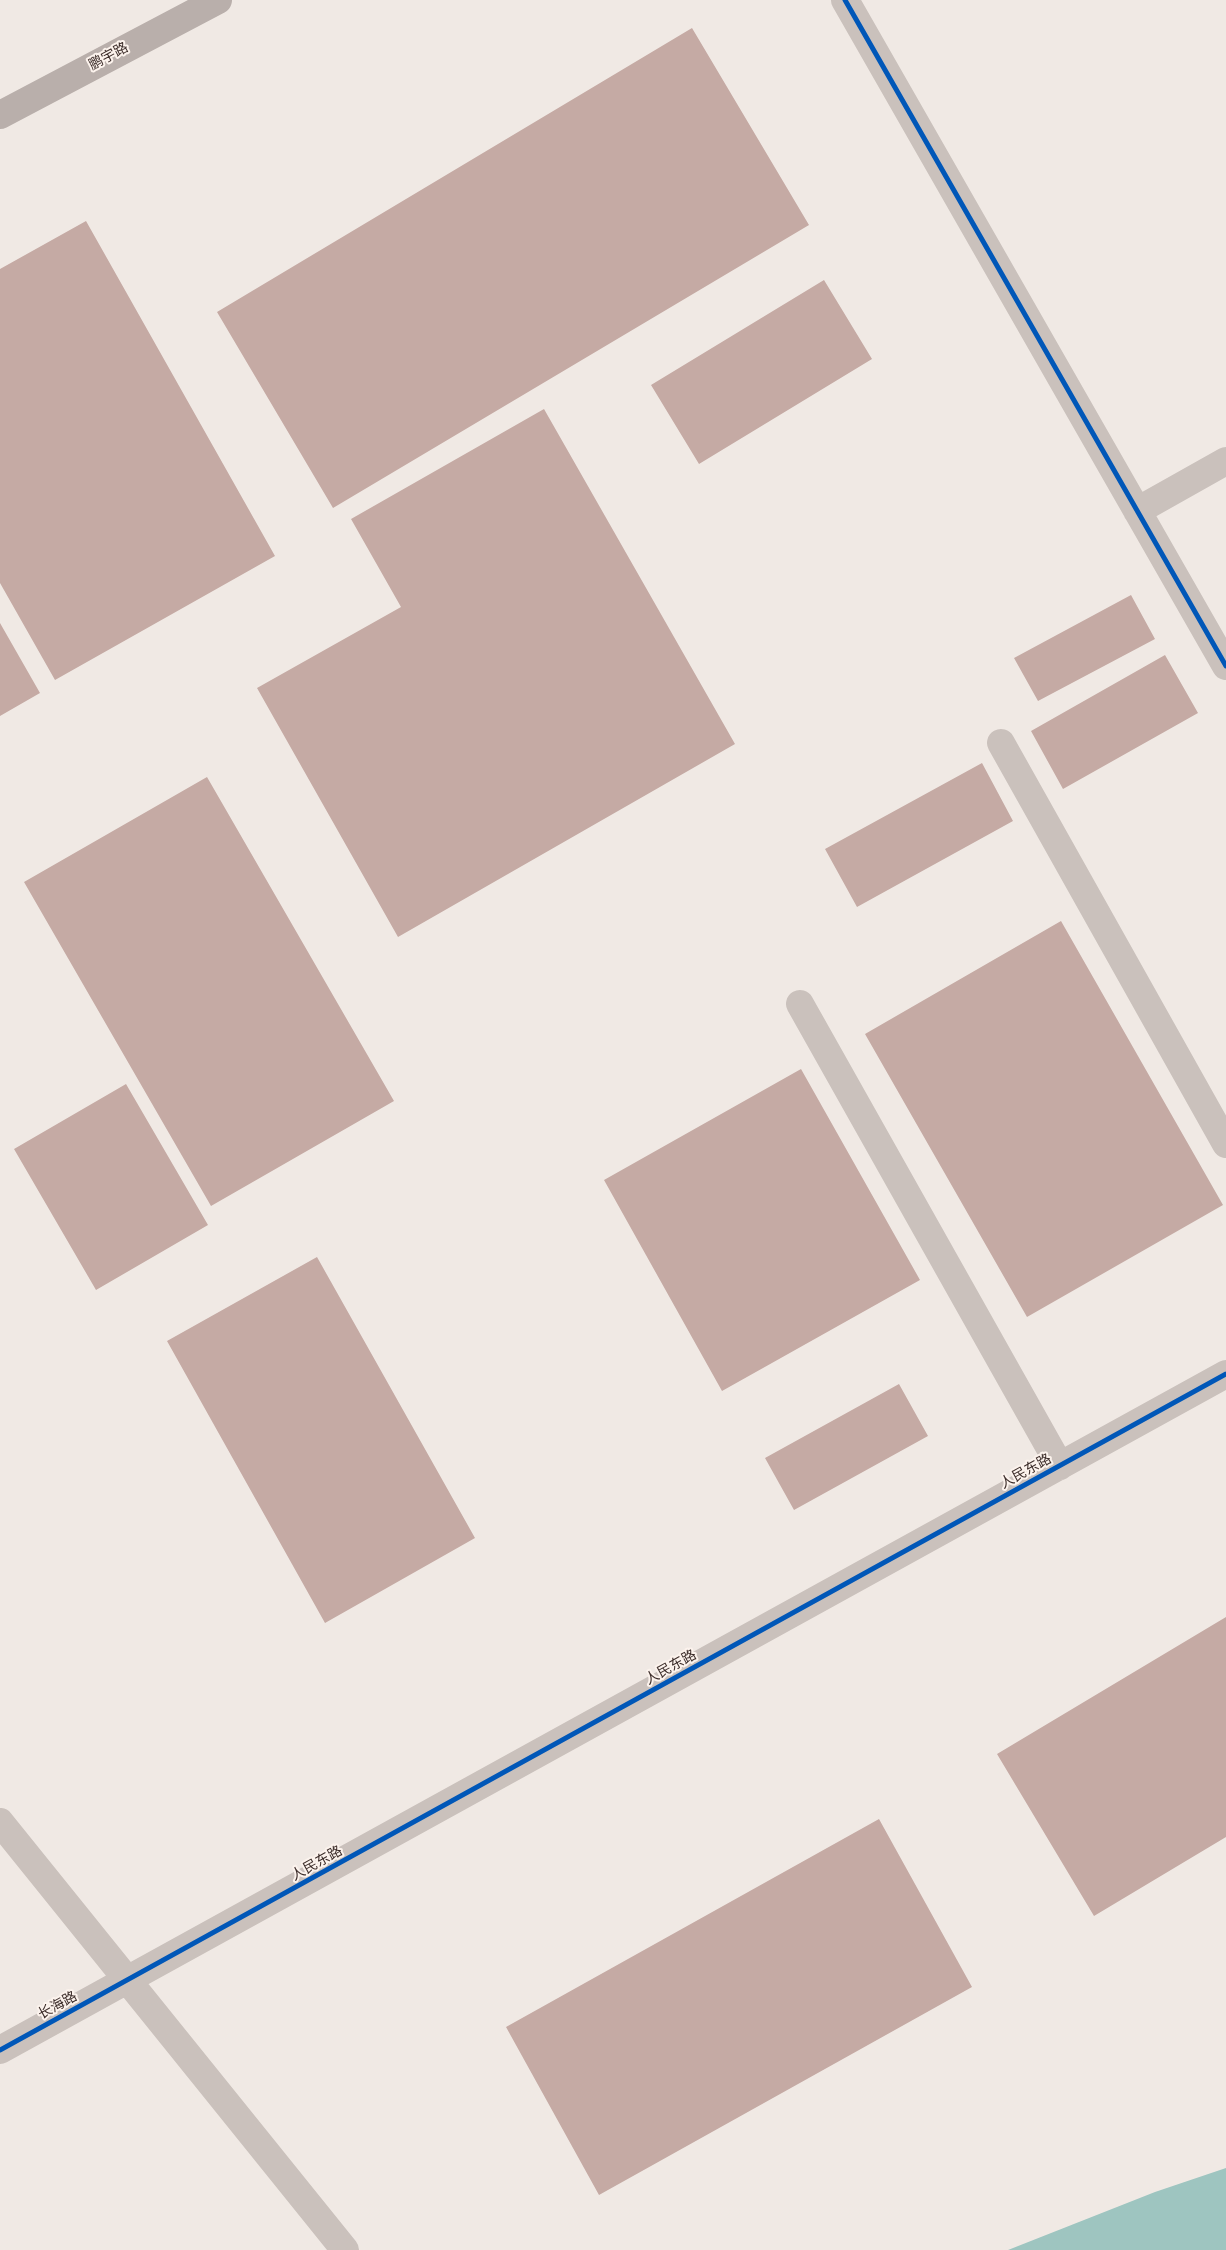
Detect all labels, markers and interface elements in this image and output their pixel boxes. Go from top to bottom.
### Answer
street label: 鹏宇路 [87,40,131,74]
street label: 人民东路 [997,1451,1055,1493]
street label: 人民东路 [642,1647,700,1689]
street label: 人民东路 [288,1843,346,1885]
street label: 长海路 [36,1988,80,2024]

